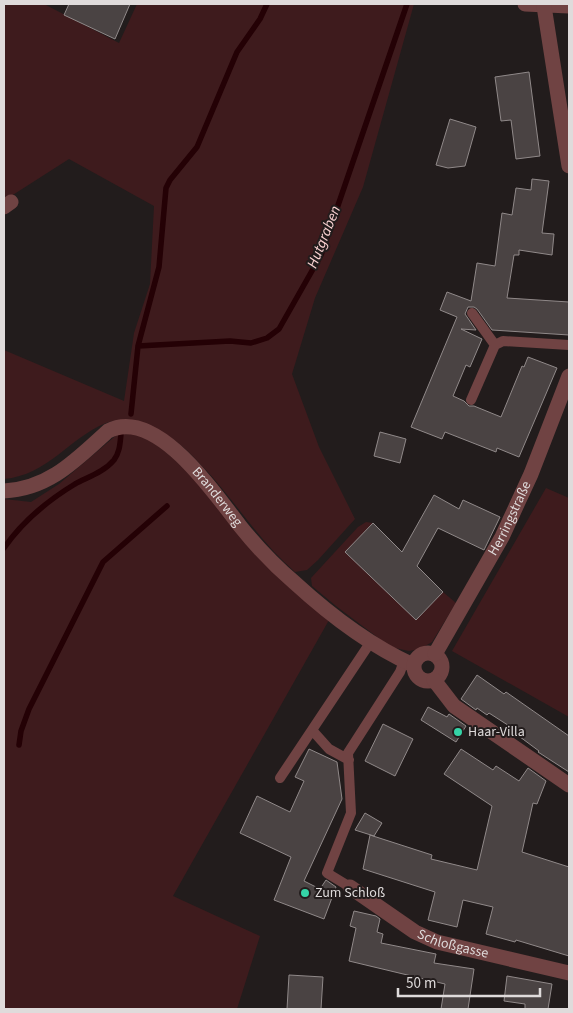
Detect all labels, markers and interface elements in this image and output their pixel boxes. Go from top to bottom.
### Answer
water label: Hutgraben [302,202,346,272]
street label: Branderweg [187,463,247,531]
street label: Herringstraße [483,478,536,560]
place label: Haar-Villa [468,722,525,742]
marker: Haar-Villa [452,726,464,738]
place label: Zum Schloß [315,883,385,903]
marker: Zum Schloß [299,887,311,899]
street label: Schloßgasse [414,924,490,964]
scale bar [398,966,540,998]
text: 50 m [406,973,436,994]

